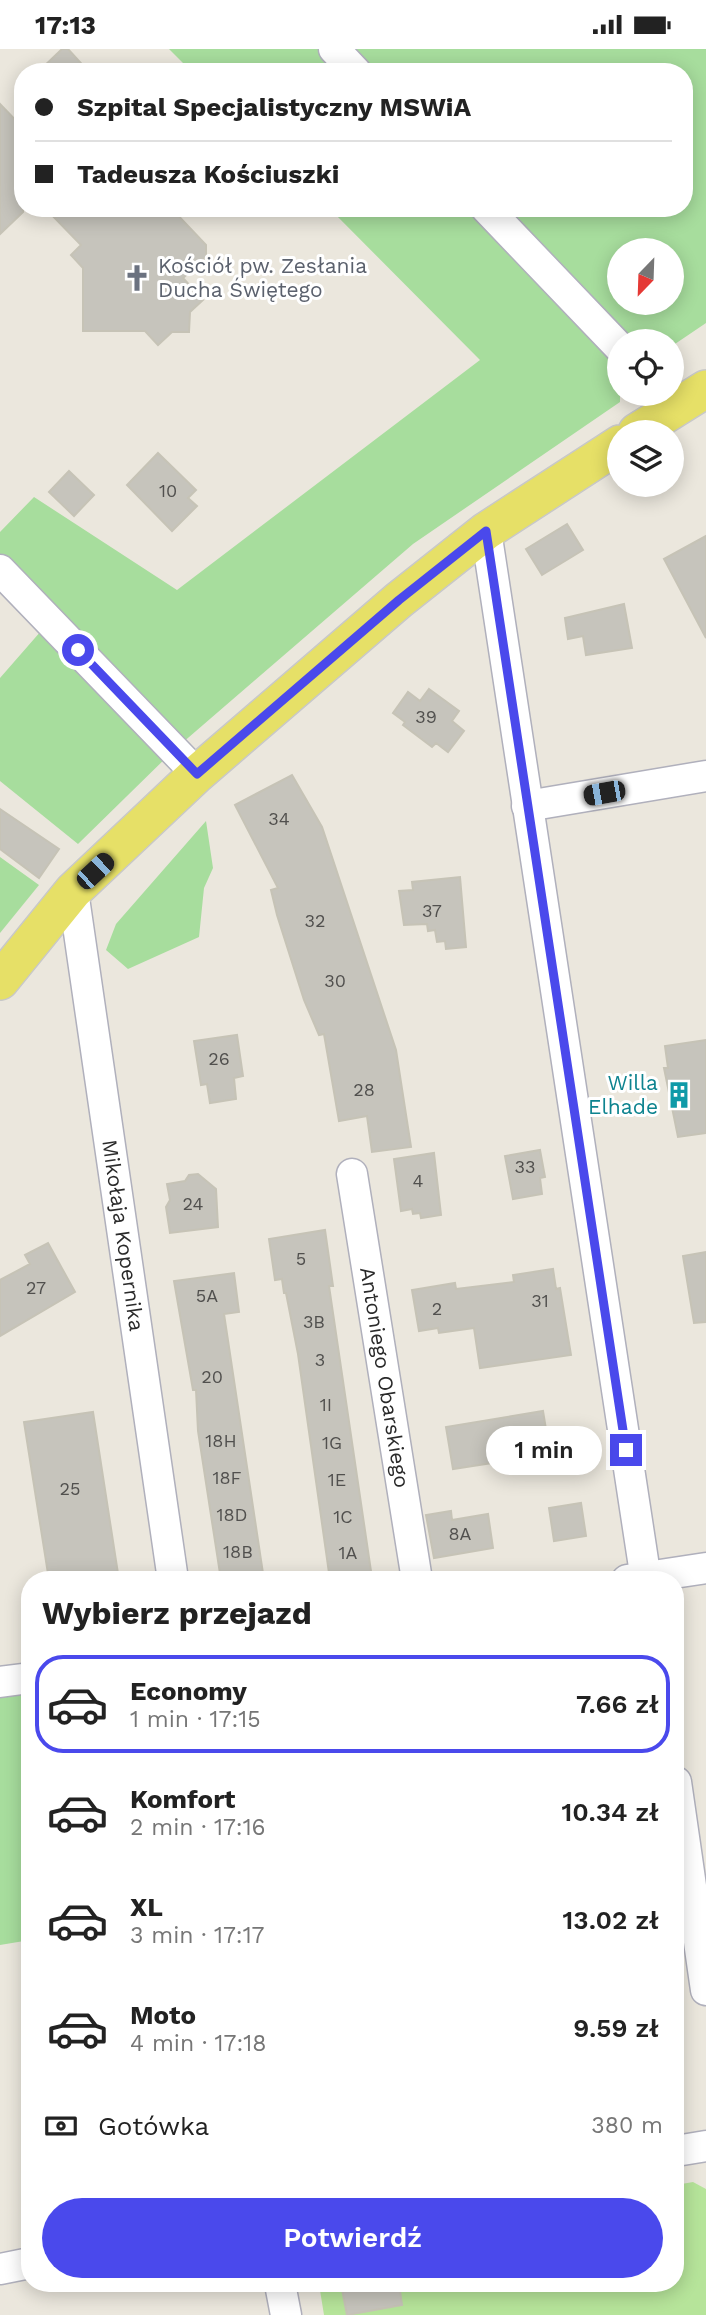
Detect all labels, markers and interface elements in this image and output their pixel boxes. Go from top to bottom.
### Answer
text: 17:13 [35,10,96,40]
text: Szpital Specjalistyczny MSWiA [77,92,471,122]
text: Tadeusza Kościuszki [77,159,339,189]
north arrow [607,238,684,315]
map controls [607,238,684,497]
place label: Kościół pw. Zesłania Ducha Świętego [158,253,367,302]
church icon: Kościół pw. Zesłania Ducha Świętego [122,263,152,293]
button: locate [607,329,684,406]
button: layers [607,420,684,497]
house number: 10 [159,480,177,501]
route start [62,634,94,666]
house number: 39 [415,706,437,727]
car [582,779,627,807]
house number: 34 [268,808,290,829]
car [73,849,118,893]
house number: 37 [422,900,442,921]
house number: 32 [305,910,326,931]
house number: 30 [324,970,346,991]
house number: 26 [208,1048,230,1069]
place label: Willa Elhade [588,1070,658,1119]
house number: 28 [353,1079,375,1100]
building icon: Willa Elhade [664,1080,694,1110]
street label: Mikołaja Kopernika [97,1138,150,1333]
house number: 33 [515,1156,536,1177]
house number: 4 [413,1170,424,1191]
house number: 24 [183,1193,203,1214]
house number: 5 [296,1248,306,1269]
street label: Antoniego Obarskiego [355,1265,415,1489]
house number: 27 [26,1277,46,1298]
house number: 5A [196,1285,218,1306]
house number: 31 [531,1290,549,1311]
house number: 2 [432,1298,442,1319]
house number: 3B [303,1311,325,1332]
house number: 3 [315,1349,325,1370]
house number: 20 [201,1366,223,1387]
house number: 1I [320,1394,332,1415]
callout: 1 min [486,1425,602,1475]
house number: 18H [205,1430,237,1451]
house number: 1G [322,1432,342,1453]
route end [610,1434,642,1466]
text: 1 min [514,1437,574,1464]
house number: 18F [212,1467,242,1488]
house number: 1E [328,1469,346,1490]
house number: 25 [60,1478,80,1499]
house number: 18D [216,1504,248,1525]
house number: 1C [333,1506,353,1527]
house number: 8A [449,1523,472,1544]
house number: 18B [223,1541,253,1562]
house number: 1A [339,1542,358,1563]
text: Wybierz przejazd [42,1594,312,1632]
icon: car [46,1673,109,1736]
text: Economy [130,1676,247,1706]
text: 7.66 zł [576,1689,659,1719]
text: 1 min · 17:15 [130,1706,261,1733]
icon: car [46,1781,109,1844]
text: Komfort [130,1784,235,1814]
text: 10.34 zł [561,1797,659,1827]
text: 2 min · 17:16 [130,1814,266,1841]
icon: car [46,1889,109,1952]
text: XL [130,1892,163,1922]
text: 13.02 zł [563,1905,659,1935]
text: 3 min · 17:17 [130,1922,265,1949]
icon: car [46,1997,109,2060]
text: Moto [130,2000,196,2030]
text: 9.59 zł [573,2013,659,2043]
text: 4 min · 17:18 [130,2030,266,2057]
icon: cash [42,2107,80,2145]
text: Gotówka [98,2111,209,2141]
text: 380 m [591,2112,663,2139]
button: Potwierdź [42,2198,663,2278]

